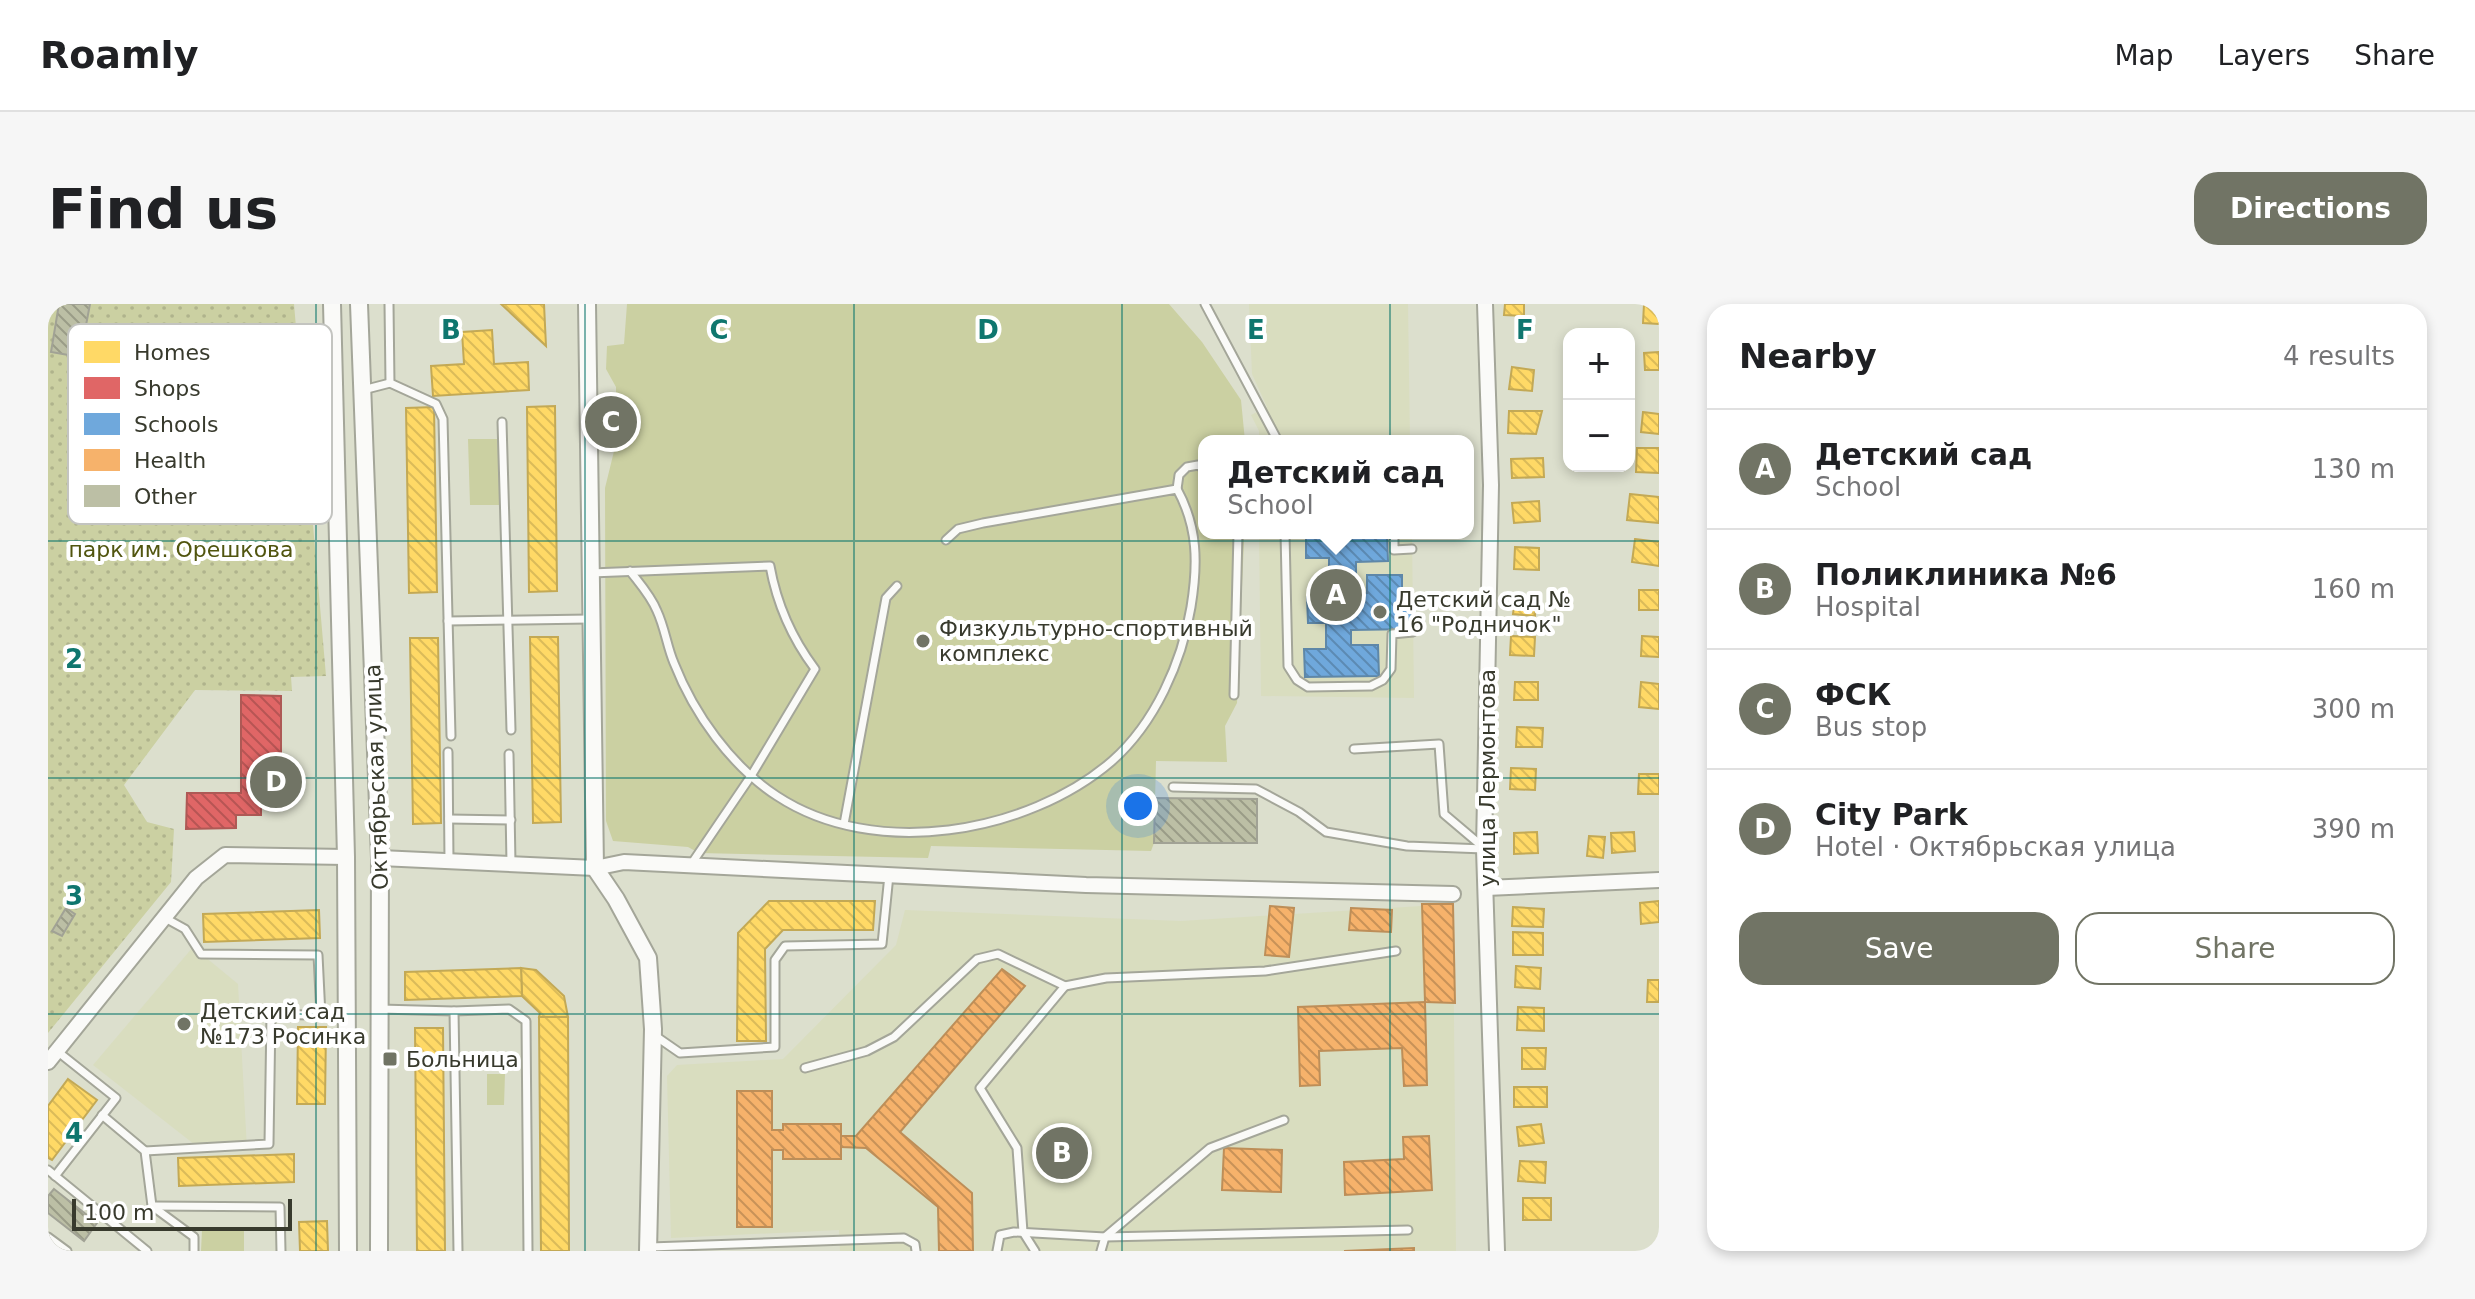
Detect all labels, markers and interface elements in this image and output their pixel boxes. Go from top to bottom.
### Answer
text: Roamly [40,33,198,77]
text: Map [2114,39,2174,72]
text: Layers [2218,39,2310,72]
text: Share [2354,39,2435,72]
button: Directions [2194,172,2427,245]
text: Find us [48,176,278,241]
text: B [441,315,461,345]
text: C [709,315,729,345]
text: D [977,315,999,345]
text: E [1247,315,1265,345]
text: F [1516,315,1534,345]
legend [68,324,332,524]
map controls [1563,328,1635,472]
button: + [1563,328,1635,400]
text: Nearby [1739,336,1877,376]
text: Homes [134,340,210,365]
text: 4 results [2283,341,2395,371]
text: Shops [134,376,201,401]
pin: C [585,392,637,452]
button: − [1563,400,1635,472]
text: Schools [134,412,219,437]
popup [1198,435,1474,539]
text: Детский сад [1815,437,2032,472]
text: Health [134,448,206,473]
text: A [1755,454,1775,484]
text: 130 m [2312,454,2395,484]
text: Детский сад [1227,455,1445,490]
text: School [1815,472,1901,502]
text: Other [134,484,197,509]
text: School [1227,490,1314,520]
park label: парк им. Орешкова [68,537,294,562]
text: Поликлиника №6 [1815,557,2117,592]
pin: A [1310,565,1362,625]
text: B [1755,574,1775,604]
text: 160 m [2312,574,2395,604]
place label: Детский сад № 16 "Родничок" [1396,587,1571,637]
text: Hospital [1815,592,1921,622]
marker: Детский сад № 16 "Родничок" [1371,603,1389,621]
place label: Физкультурно-спортивный комплекс [939,616,1253,666]
marker: Физкультурно-спортивный комплекс [914,632,932,650]
text: 2 [65,644,83,674]
street label: Октябрьская улица [360,664,393,890]
street label: улица Лермонтова [1475,669,1500,887]
text: ФСК [1815,677,1891,712]
text: C [1755,694,1775,724]
text: 300 m [2312,694,2395,724]
text: Bus stop [1815,712,1927,742]
pin: D [250,752,302,812]
your location [1118,786,1158,826]
text: City Park [1815,797,1968,832]
text: D [1754,814,1776,844]
text: 390 m [2312,814,2395,844]
text: Hotel · Октябрьская улица [1815,832,2176,862]
text: 3 [65,881,83,911]
button: Save [1739,912,2059,985]
button: Share [2075,912,2395,985]
place label: Детский сад №173 Росинка [200,999,366,1049]
marker: Детский сад №173 Росинка [175,1015,193,1033]
place label: Больница [406,1047,519,1072]
marker: Больница [381,1050,399,1068]
text: 4 [65,1118,83,1148]
pin: B [1036,1123,1088,1183]
scale bar [72,1195,292,1231]
text: 100 m [84,1200,154,1225]

